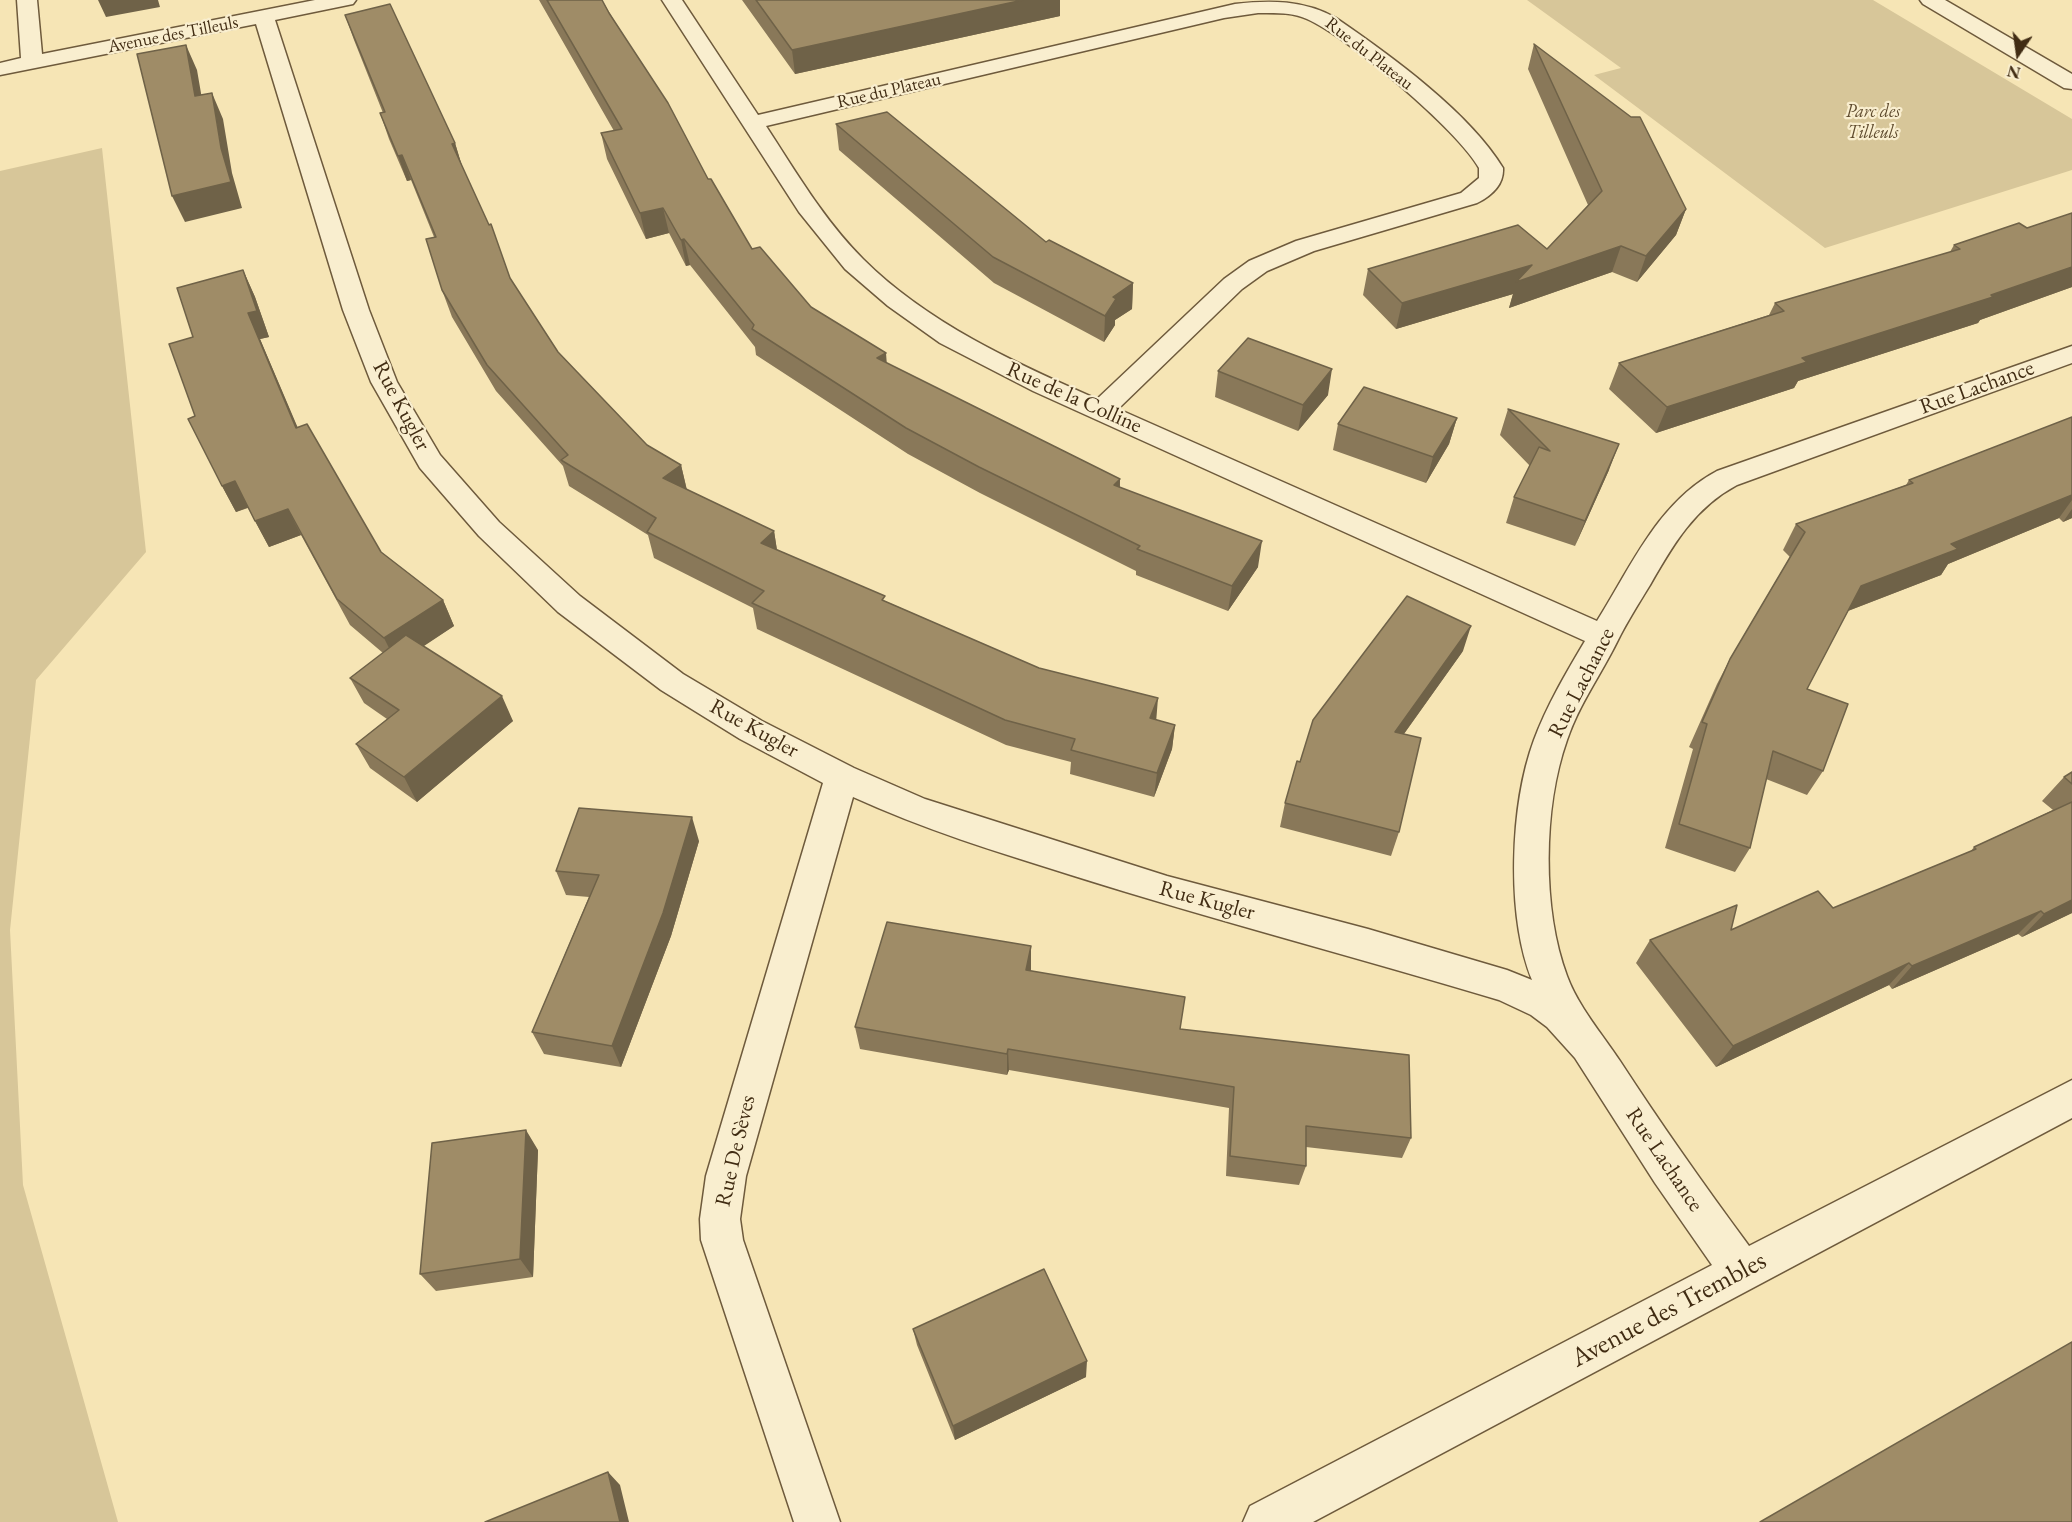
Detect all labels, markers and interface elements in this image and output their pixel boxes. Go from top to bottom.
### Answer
street label: Avenue des Tilleuls [106,12,240,58]
street label: Rue du Plateau [1321,13,1417,95]
north arrow [1988,24,2048,84]
text: N [2005,60,2023,84]
street label: Rue du Plateau [835,69,943,113]
park label: Parc des Tilleuls [1846,101,1900,144]
street label: Rue Lachance [1916,355,2038,421]
street label: Rue de la Colline [1002,356,1146,440]
street label: Rue Kugler [366,357,436,455]
street label: Rue Lachance [1543,624,1621,742]
street label: Rue Kugler [705,694,803,764]
street label: Rue Kugler [1156,876,1258,926]
street label: Rue De Sèves [710,1093,762,1209]
street label: Rue Lachance [1620,1103,1708,1217]
street label: Avenue des Trembles [1566,1245,1772,1375]

